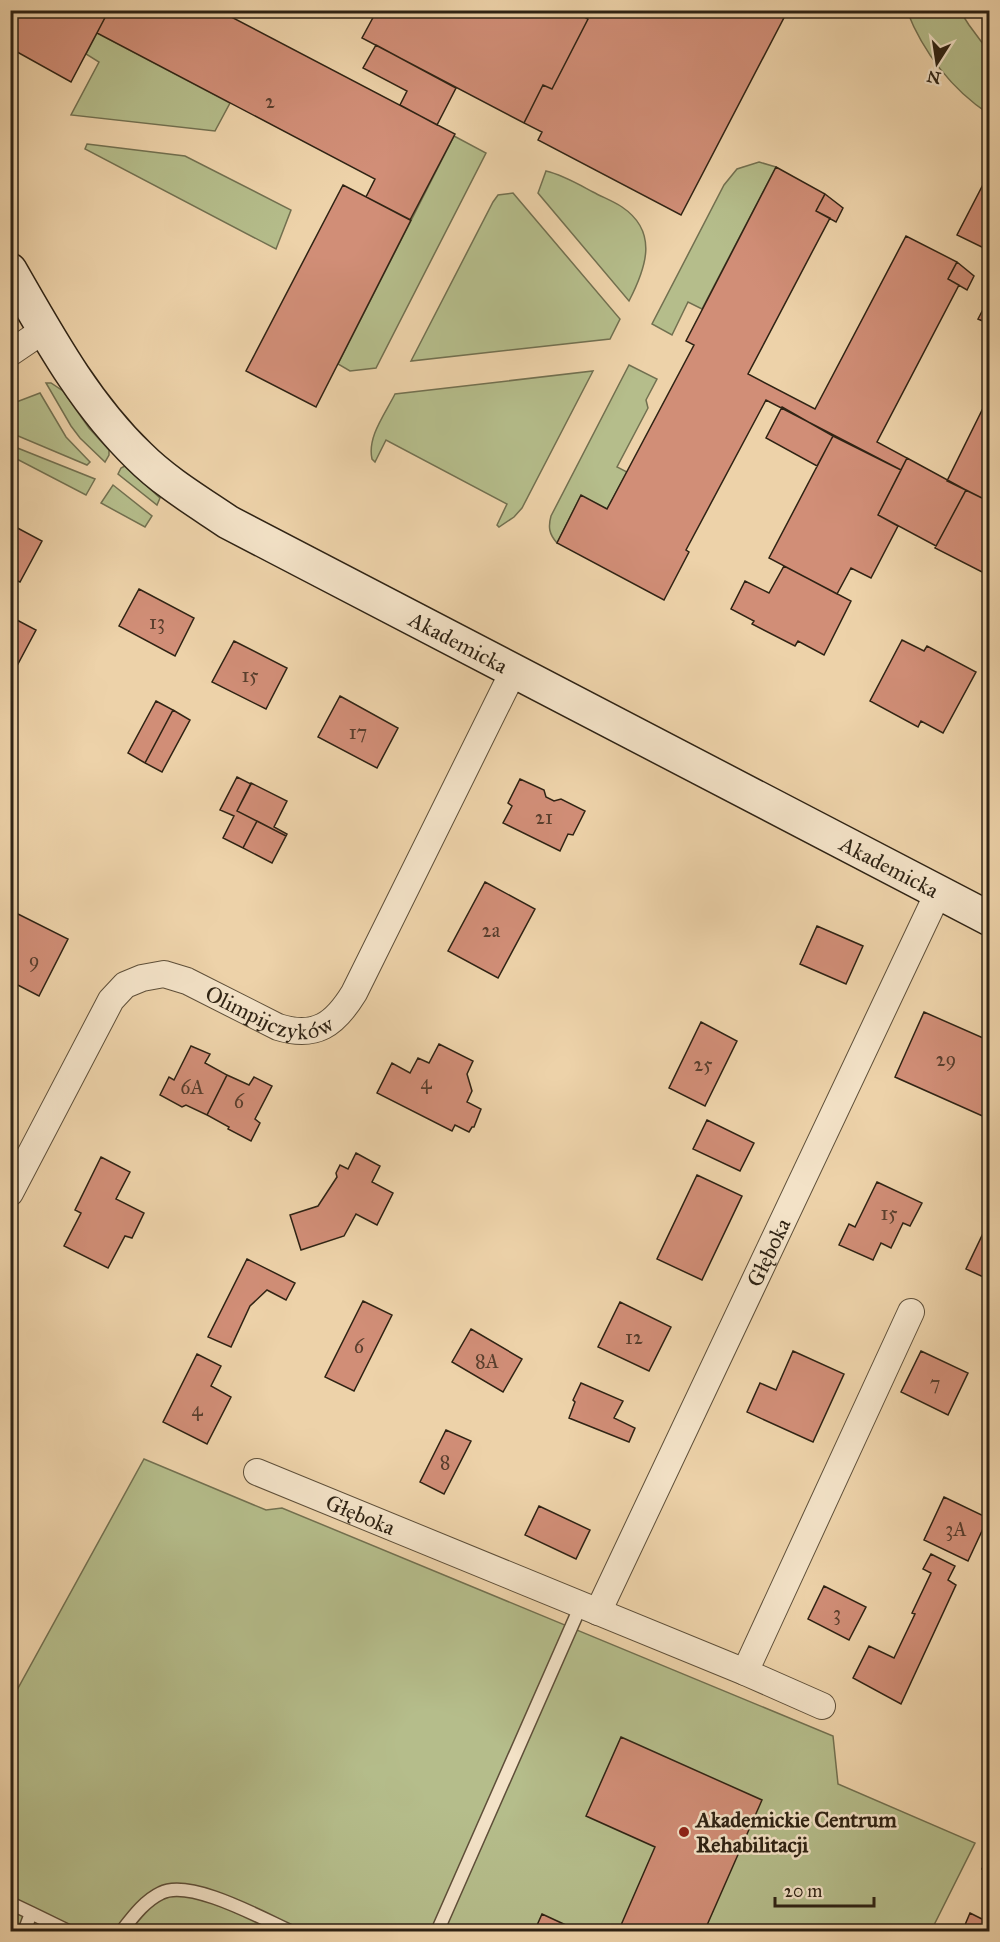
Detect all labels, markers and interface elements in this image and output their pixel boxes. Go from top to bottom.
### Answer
north arrow [907,33,967,93]
text: N [925,66,943,88]
house number: 2 [265,89,275,113]
street label: Akademicka [403,605,513,680]
house number: 13 [149,610,165,634]
house number: 15 [241,663,259,687]
house number: 17 [349,720,367,744]
house number: 21 [535,805,553,829]
street label: Akademicka [834,830,944,904]
house number: 2a [482,918,501,942]
house number: 9 [29,948,39,972]
street label: Olimpijczyków [201,980,338,1045]
house number: 29 [936,1047,956,1071]
house number: 25 [693,1052,713,1076]
house number: 4 [420,1070,432,1094]
house number: 6A [180,1075,204,1099]
house number: 6 [234,1089,245,1113]
house number: 15 [880,1201,898,1225]
street label: Głęboka [741,1213,797,1291]
house number: 12 [625,1325,643,1349]
house number: 6 [354,1334,365,1358]
house number: 8A [475,1349,500,1373]
house number: 7 [930,1371,940,1395]
house number: 4 [191,1397,203,1421]
house number: 8 [440,1450,450,1474]
street label: Głęboka [322,1489,400,1541]
house number: 3A [945,1517,967,1541]
house number: 3 [833,1601,841,1625]
place label: Akademickie Centrum Rehabilitacji [694,1806,897,1858]
marker: Akademickie Centrum Rehabilitacji [677,1825,691,1839]
scale bar [775,1870,874,1908]
text: 20 m [784,1880,822,1902]

